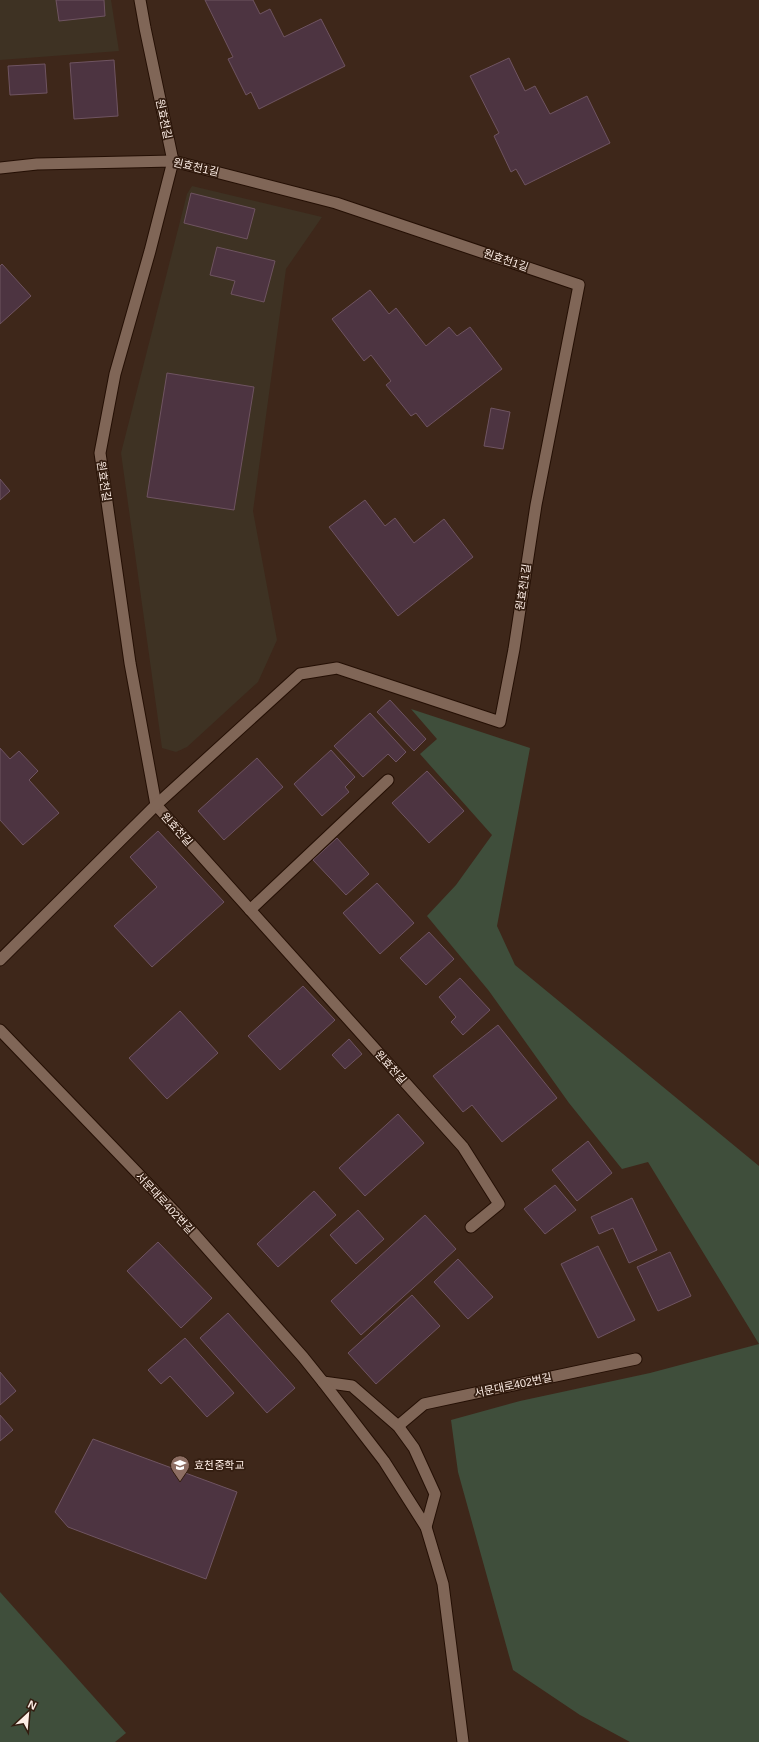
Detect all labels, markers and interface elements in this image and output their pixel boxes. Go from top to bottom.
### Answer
street label: 원효천길 [154,98,174,140]
street label: 원효천1길 [172,156,220,178]
street label: 원효천1길 [482,247,530,273]
street label: 원효천길 [95,460,113,502]
street label: 원효천1길 [513,563,533,611]
street label: 원효천길 [159,810,195,848]
street label: 원효천길 [373,1048,409,1086]
street label: 서문대로402번길 [134,1170,196,1236]
street label: 서문대로402번길 [473,1371,553,1399]
school or university icon: 효천중학교 [169,1454,191,1482]
place label: 효천중학교 [194,1459,245,1471]
north arrow [8,1694,48,1734]
text: N [26,1698,39,1712]

